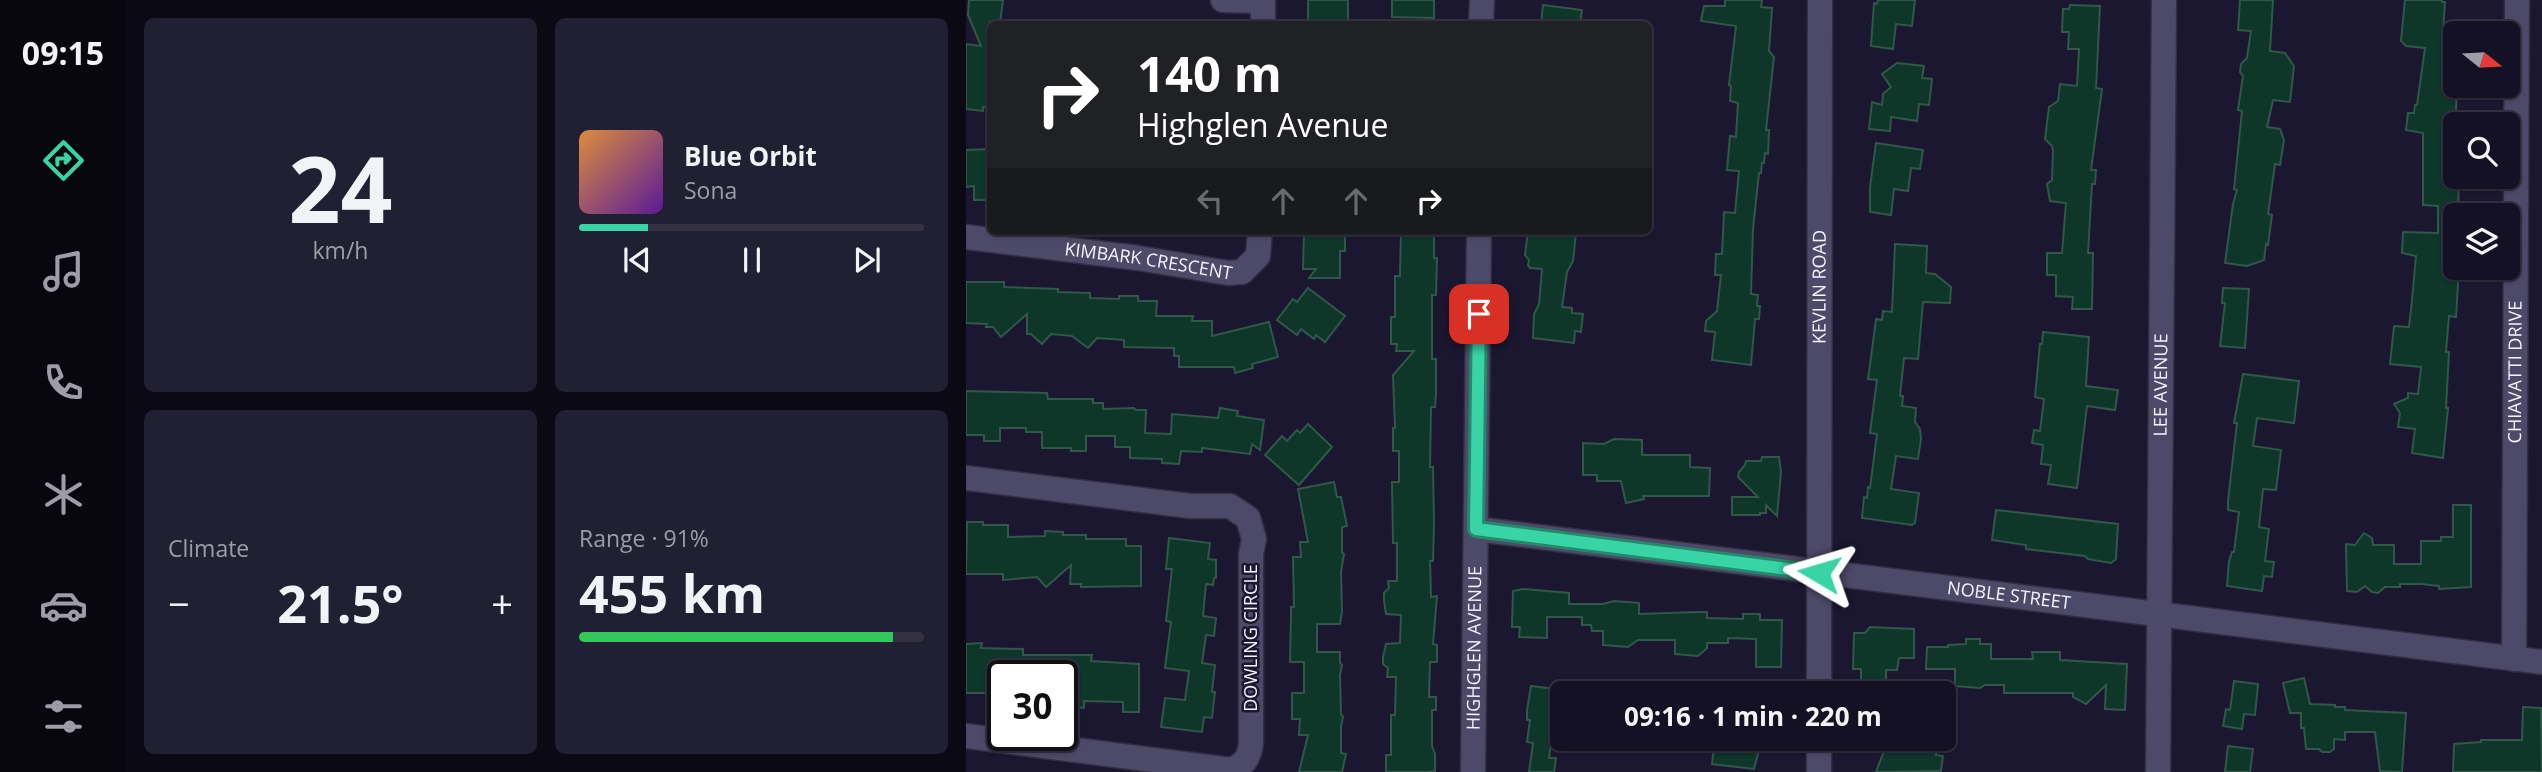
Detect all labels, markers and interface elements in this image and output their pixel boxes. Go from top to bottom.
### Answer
north arrow [2443,21,2520,98]
map controls [2443,21,2520,280]
text: 09:15 [22,31,104,74]
text: 140 m [1137,40,1282,106]
icon: right [1022,49,1113,140]
text: Highglen Avenue [1137,103,1388,146]
button: search [2443,112,2520,189]
text: 24 [288,126,393,250]
icon: directions [39,136,88,185]
text: Blue Orbit [684,138,817,174]
text: Sona [684,174,737,206]
icon: left [1191,182,1229,220]
icon: ahead [1264,182,1302,220]
icon: ahead [1337,182,1375,220]
icon: right [1410,182,1448,220]
button: layers [2443,203,2520,280]
street label: KEVLIN ROAD [1807,230,1831,344]
text: km/h [313,234,368,266]
street label: KIMBARK CRESCENT [1063,236,1234,285]
icon: previous [618,241,656,279]
icon: pause [733,241,771,279]
icon: next [848,241,886,279]
icon: music [39,247,88,296]
pin [1449,284,1509,344]
icon: arrive [1460,295,1498,333]
street label: CHIAVATTI DRIVE [2502,301,2527,443]
street label: LEE AVENUE [2148,333,2172,437]
icon: phone [39,358,88,407]
icon: climate [39,470,88,519]
text: Range · 91% [579,522,709,554]
text: Climate [168,532,249,564]
position arrow [1782,536,1856,610]
text: 455 km [579,557,765,628]
street label: DOWLING CIRCLE [1238,564,1262,712]
street label: HIGHGLEN AVENUE [1460,566,1486,730]
text: 21.5° [277,567,404,638]
street label: NOBLE STREET [1946,575,2072,614]
text: − [168,577,190,629]
text: + [491,577,513,629]
icon: car [39,581,88,630]
speed limit sign: 30 [987,660,1078,751]
icon: filters [39,692,88,741]
text: 09:16 · 1 min · 220 m [1624,698,1882,734]

